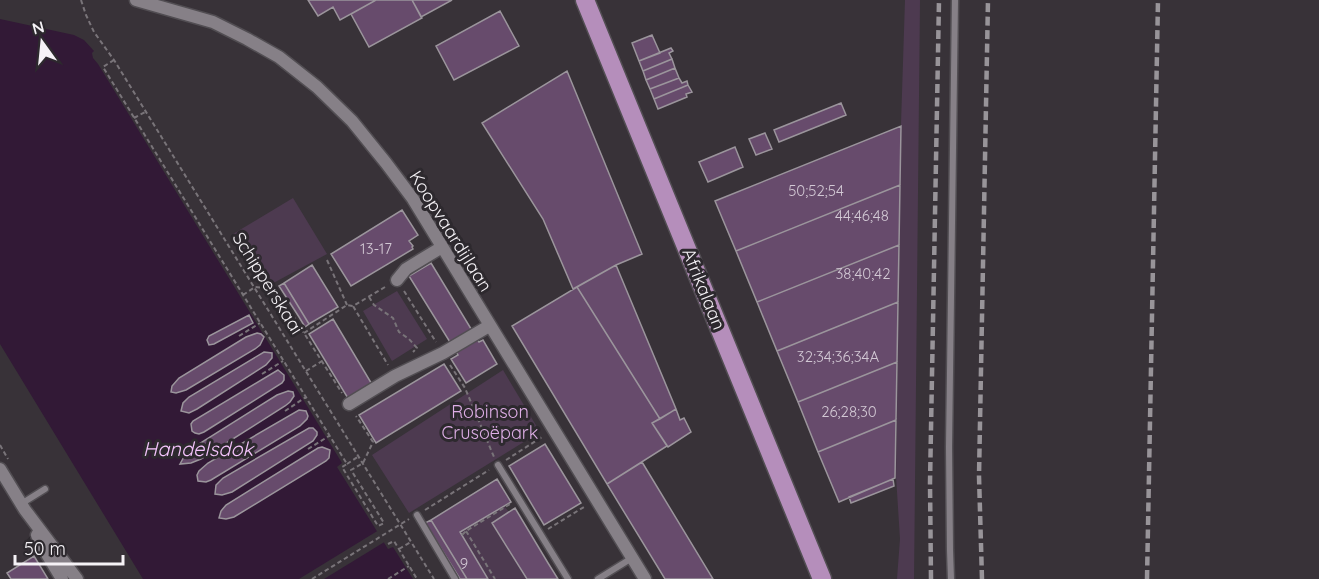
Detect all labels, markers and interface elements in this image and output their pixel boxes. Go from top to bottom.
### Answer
north arrow [12,12,72,72]
text: N [30,16,46,39]
street label: Koopvaardijlaan [405,166,497,296]
house number: 50;52;54 [788,181,844,200]
house number: 44;46;48 [835,206,889,225]
street label: Schipperskaai [227,228,309,338]
house number: 13-17 [360,239,392,258]
street label: Afrikalaan [677,245,731,333]
house number: 38;40;42 [836,264,890,283]
house number: 32;34;36;34A [797,347,879,366]
park label: Robinson Crusoëpark [442,400,538,444]
house number: 26;28;30 [821,402,877,421]
water label: Handelsdok [143,436,255,461]
scale bar [15,528,123,566]
text: 50 m [24,537,66,560]
house number: 9 [460,554,468,573]

